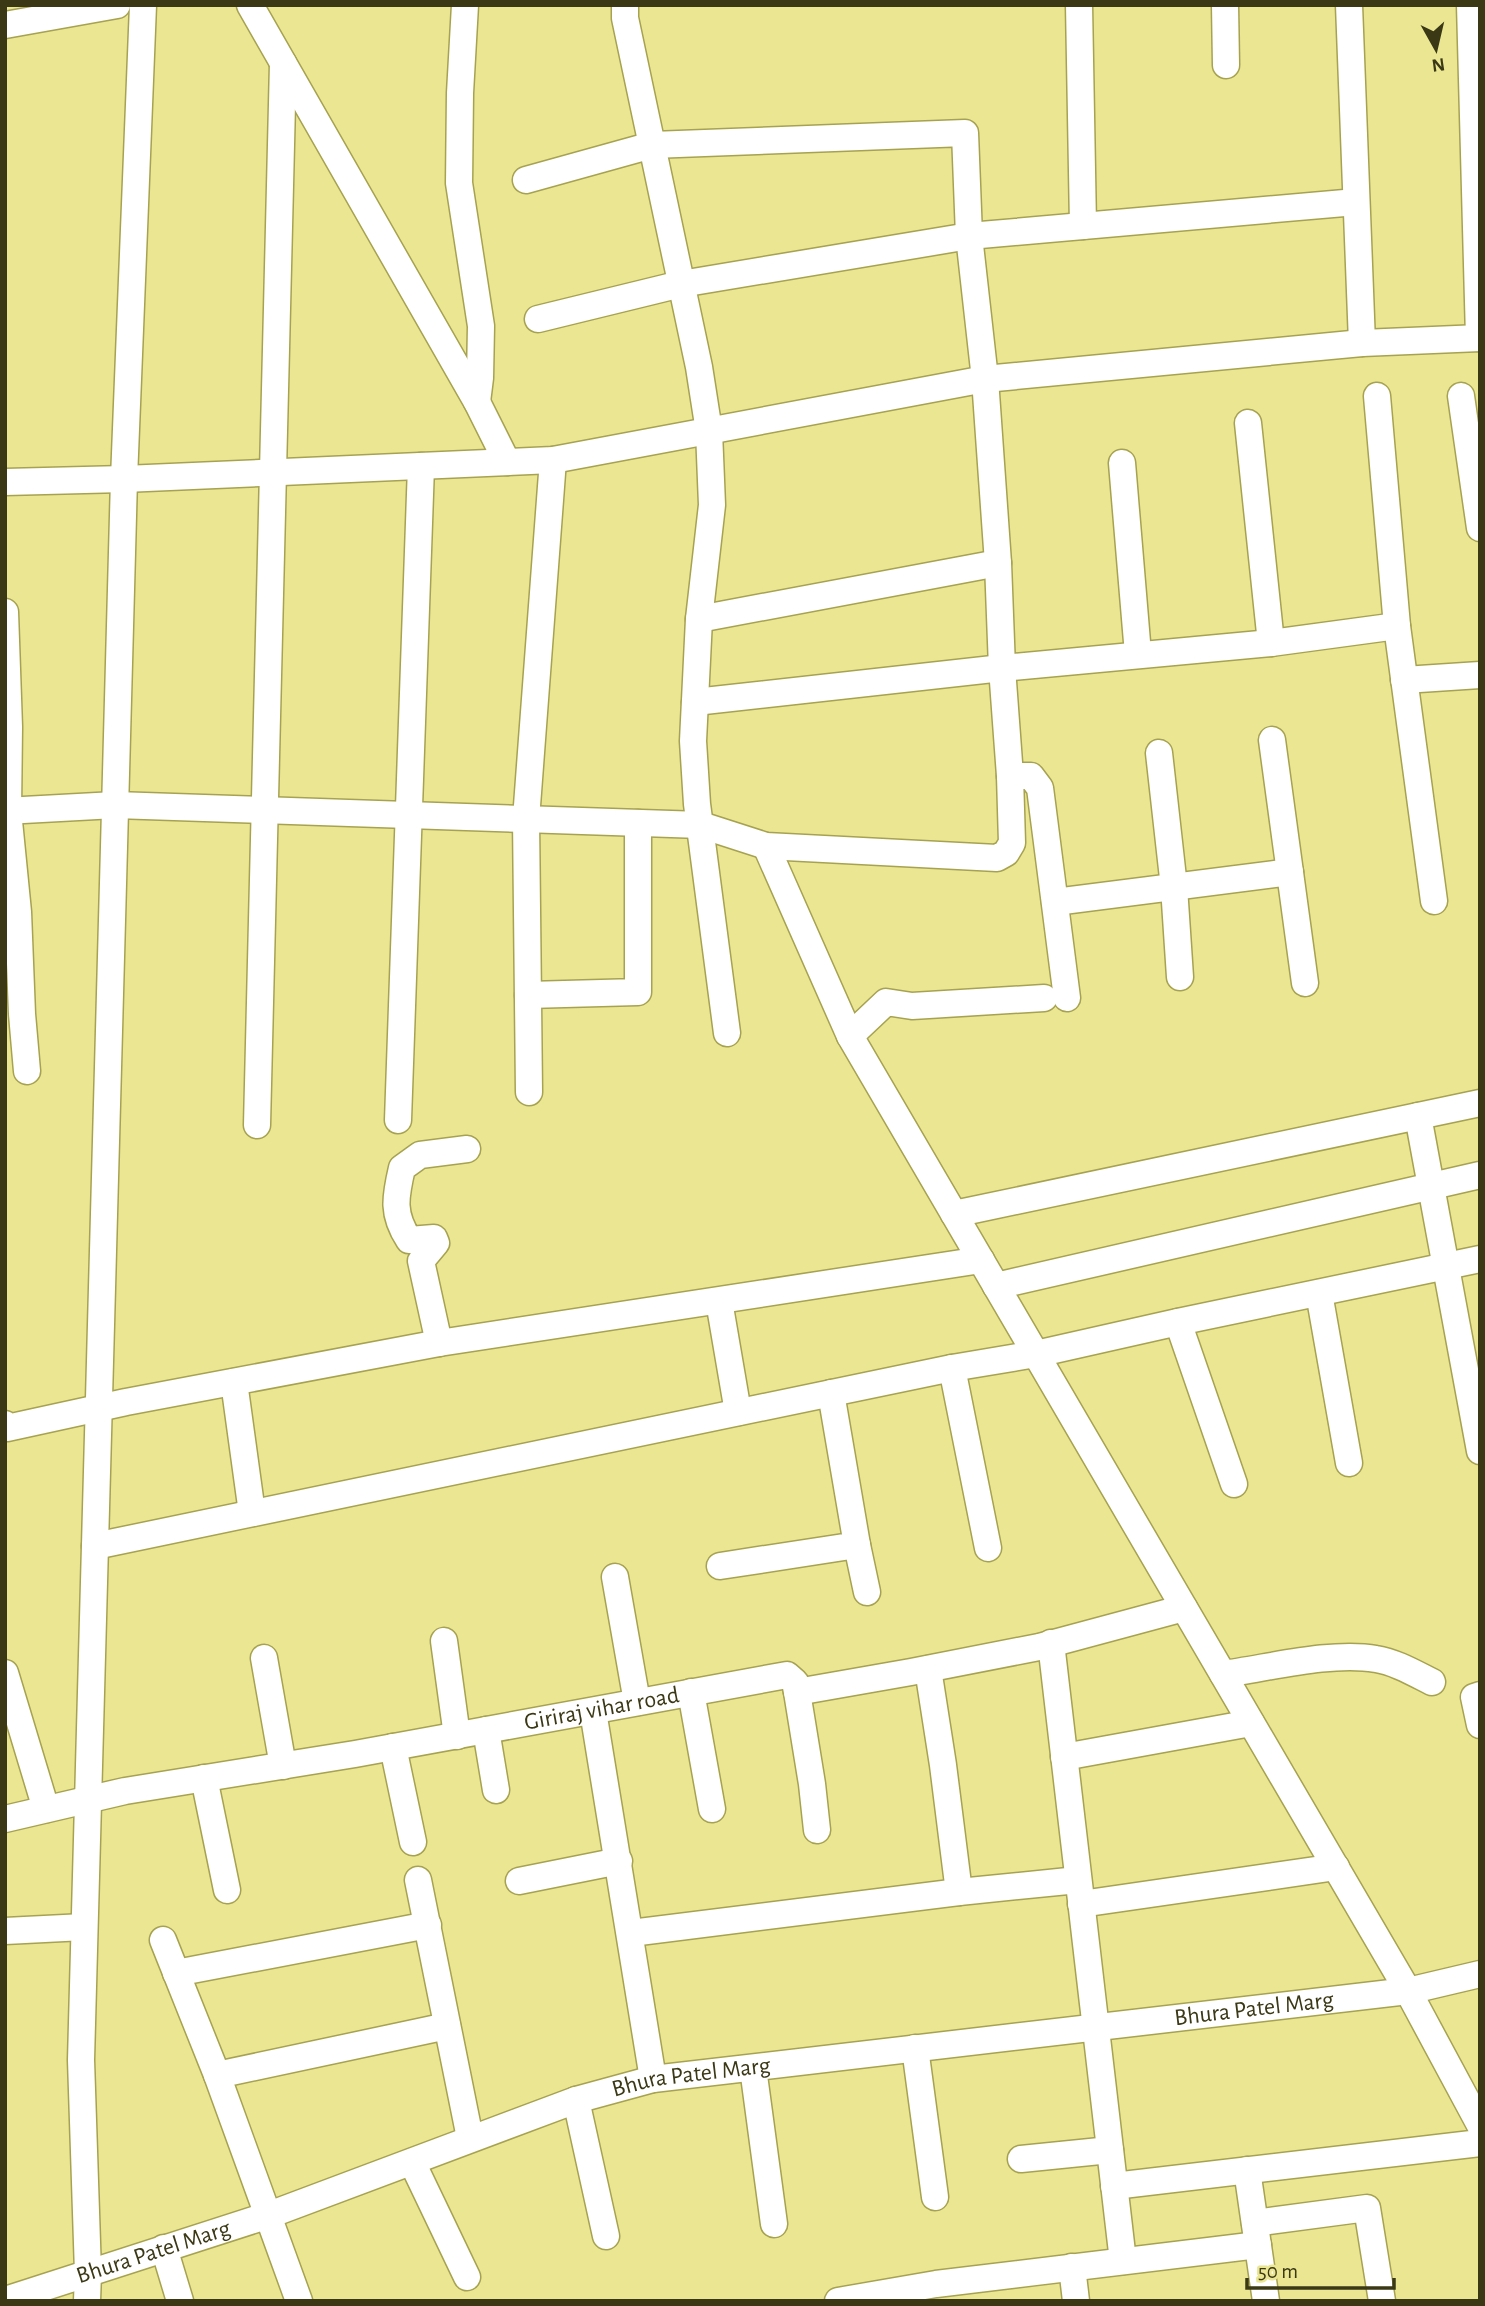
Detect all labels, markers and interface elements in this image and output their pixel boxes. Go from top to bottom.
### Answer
north arrow [1401,14,1471,84]
text: N [1430,54,1446,75]
street label: Giriraj vihar road [522,1683,681,1735]
street label: Bhura Patel Marg [1173,1988,1335,2030]
street label: Bhura Patel Marg [609,2053,772,2102]
street label: Bhura Patel Marg [74,2216,234,2288]
scale bar [1247,2246,1394,2290]
text: 50 m [1258,2261,1298,2282]

